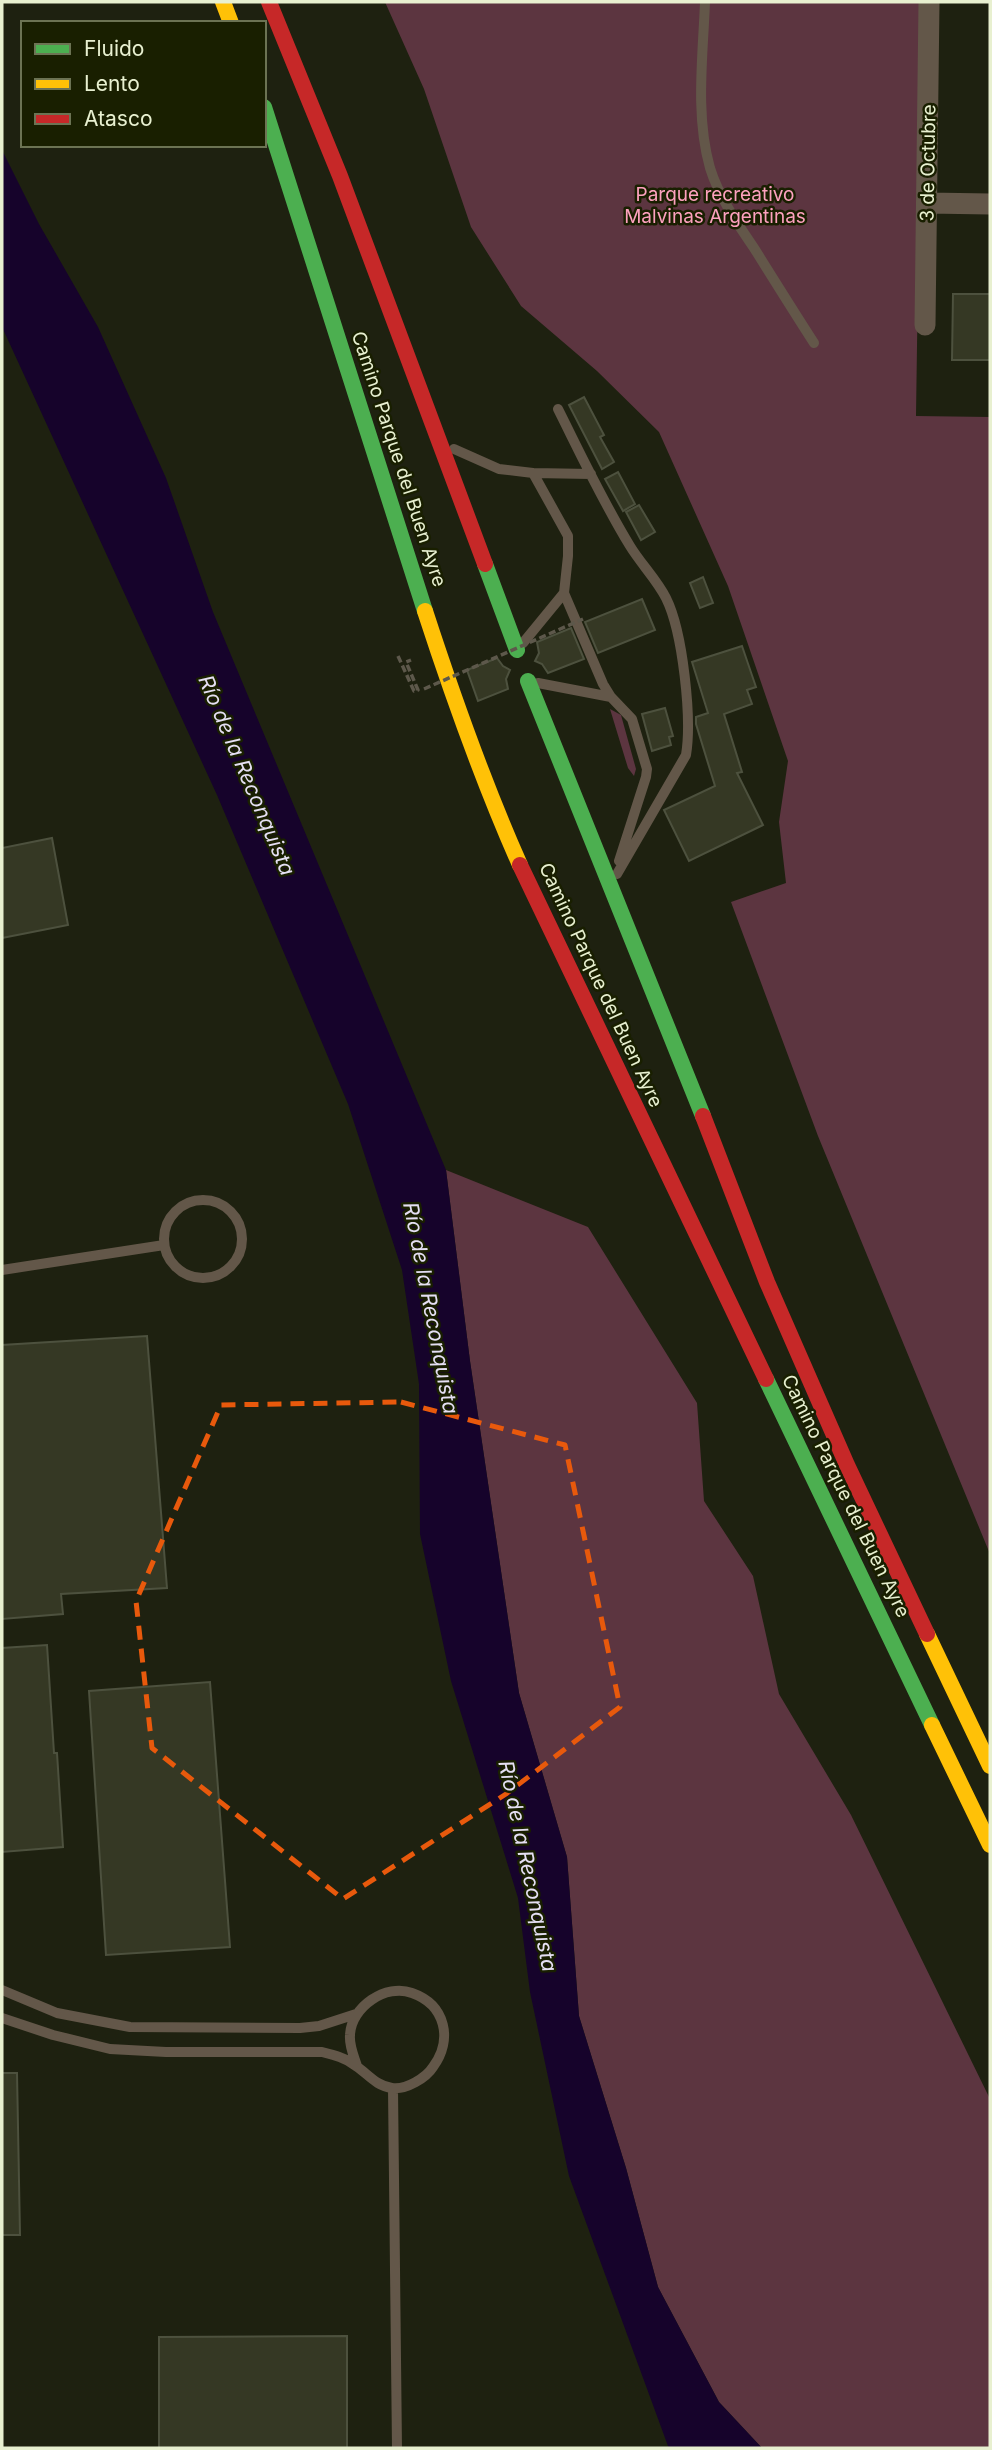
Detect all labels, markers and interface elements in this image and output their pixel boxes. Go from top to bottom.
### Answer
legend [21,21,266,147]
text: Fluido [84,36,144,61]
text: Lento [84,71,140,96]
street label: 3 de Octubre [915,104,941,222]
text: Atasco [84,106,153,131]
park label: Parque recreativo Malvinas Argentinas [624,183,806,228]
street label: Camino Parque del Buen Ayre [347,328,451,590]
water label: Río de la Reconquista [193,671,301,879]
street label: Camino Parque del Buen Ayre [534,859,668,1111]
water label: Río de la Reconquista [398,1200,464,1416]
street label: Camino Parque del Buen Ayre [777,1371,915,1621]
water label: Río de la Reconquista [493,1758,563,1974]

